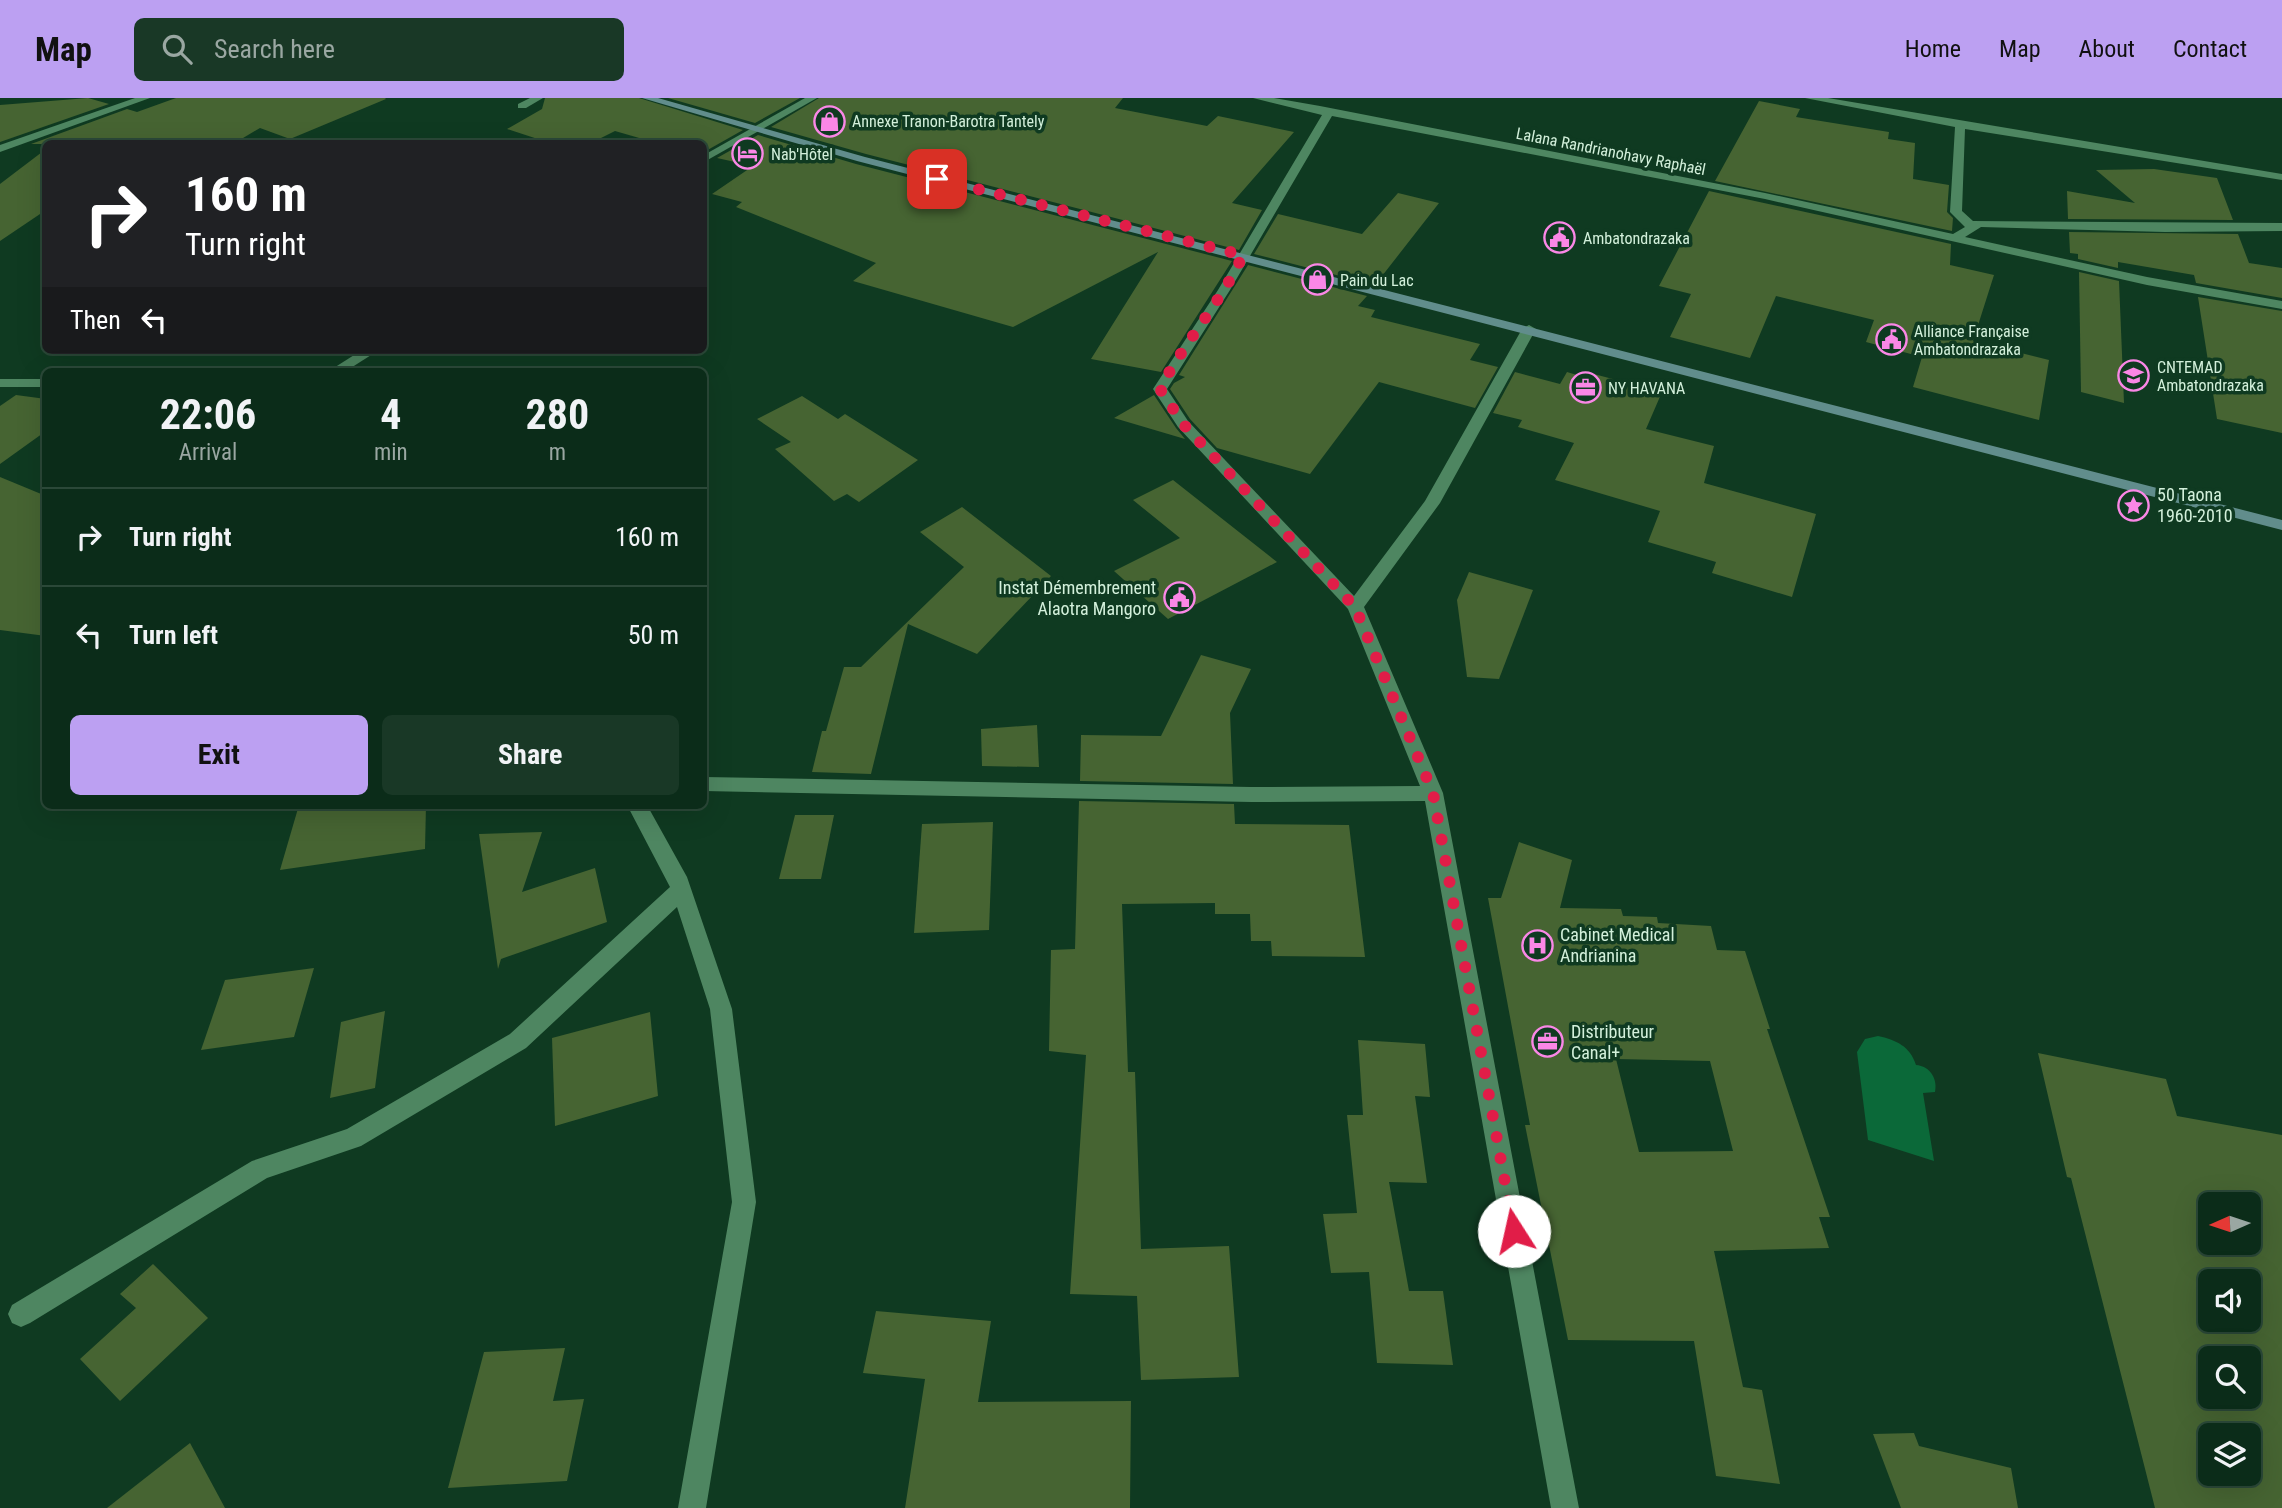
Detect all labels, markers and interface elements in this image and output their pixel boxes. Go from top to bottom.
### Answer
search box [134,18,624,81]
text: Map [35,30,92,69]
icon: search [158,30,196,68]
text: Search here [214,34,335,64]
text: Home [1905,35,1961,63]
text: Map [1999,35,2041,63]
text: About [2079,35,2135,63]
text: Contact [2173,35,2247,63]
shop icon: Annexe Tranon-Barotra Tantely [812,104,846,138]
place label: Annexe Tranon-Barotra Tantely [852,112,1045,131]
street label: Lalana Randrianohavy Raphaël [1515,124,1707,179]
hotel icon: Nab'Hôtel [731,137,765,171]
place label: Nab'Hôtel [771,145,833,164]
pin [907,149,967,209]
icon: arrive [918,160,956,198]
text: 160 m [185,166,307,223]
icon: right [70,168,161,259]
public building icon: Ambatondrazaka [1543,221,1577,255]
text: Turn right [185,225,306,263]
place label: Ambatondrazaka [1583,229,1690,248]
shop icon: Pain du Lac [1300,263,1334,297]
place label: Pain du Lac [1340,271,1414,290]
icon: left [135,301,173,339]
text: Then [70,305,121,335]
place label: Alliance Française Ambatondrazaka [1914,322,2029,359]
public building icon: Alliance Française Ambatondrazaka [1874,323,1908,357]
place label: CNTEMAD Ambatondrazaka [2157,358,2264,395]
school or university icon: CNTEMAD Ambatondrazaka [2117,359,2151,393]
office icon: NY HAVANA [1568,371,1602,405]
place label: NY HAVANA [1608,379,1685,398]
text: 22:06 [160,390,256,439]
text: 4 [380,390,401,439]
text: 280 [525,390,589,439]
text: Arrival [179,439,237,466]
text: min [374,439,408,466]
text: m [549,439,566,466]
place label: 50 Taona 1960-2010 [2157,484,2233,526]
place icon: 50 Taona 1960-2010 [2117,488,2151,522]
icon: right [70,518,108,556]
text: Turn right [129,522,231,552]
text: 160 m [615,522,679,552]
place label: Instat Démembrement Alaotra Mangoro [998,577,1156,619]
public building icon: Instat Démembrement Alaotra Mangoro [1162,581,1196,615]
icon: left [70,616,108,654]
text: Turn left [129,620,218,650]
text: 50 m [628,620,679,650]
button: Exit [70,715,368,795]
button: Share [382,715,679,795]
place label: Cabinet Medical Andrianina [1560,924,1675,966]
hospital icon: Cabinet Medical Andrianina [1520,928,1554,962]
place label: Distributeur Canal+ [1571,1021,1655,1063]
office icon: Distributeur Canal+ [1531,1025,1565,1059]
north arrow [2198,1192,2261,1255]
map controls [2198,1192,2261,1486]
position arrow [1477,1194,1551,1268]
button: sound [2198,1269,2261,1332]
button: search [2198,1346,2261,1409]
button: layers [2198,1423,2261,1486]

